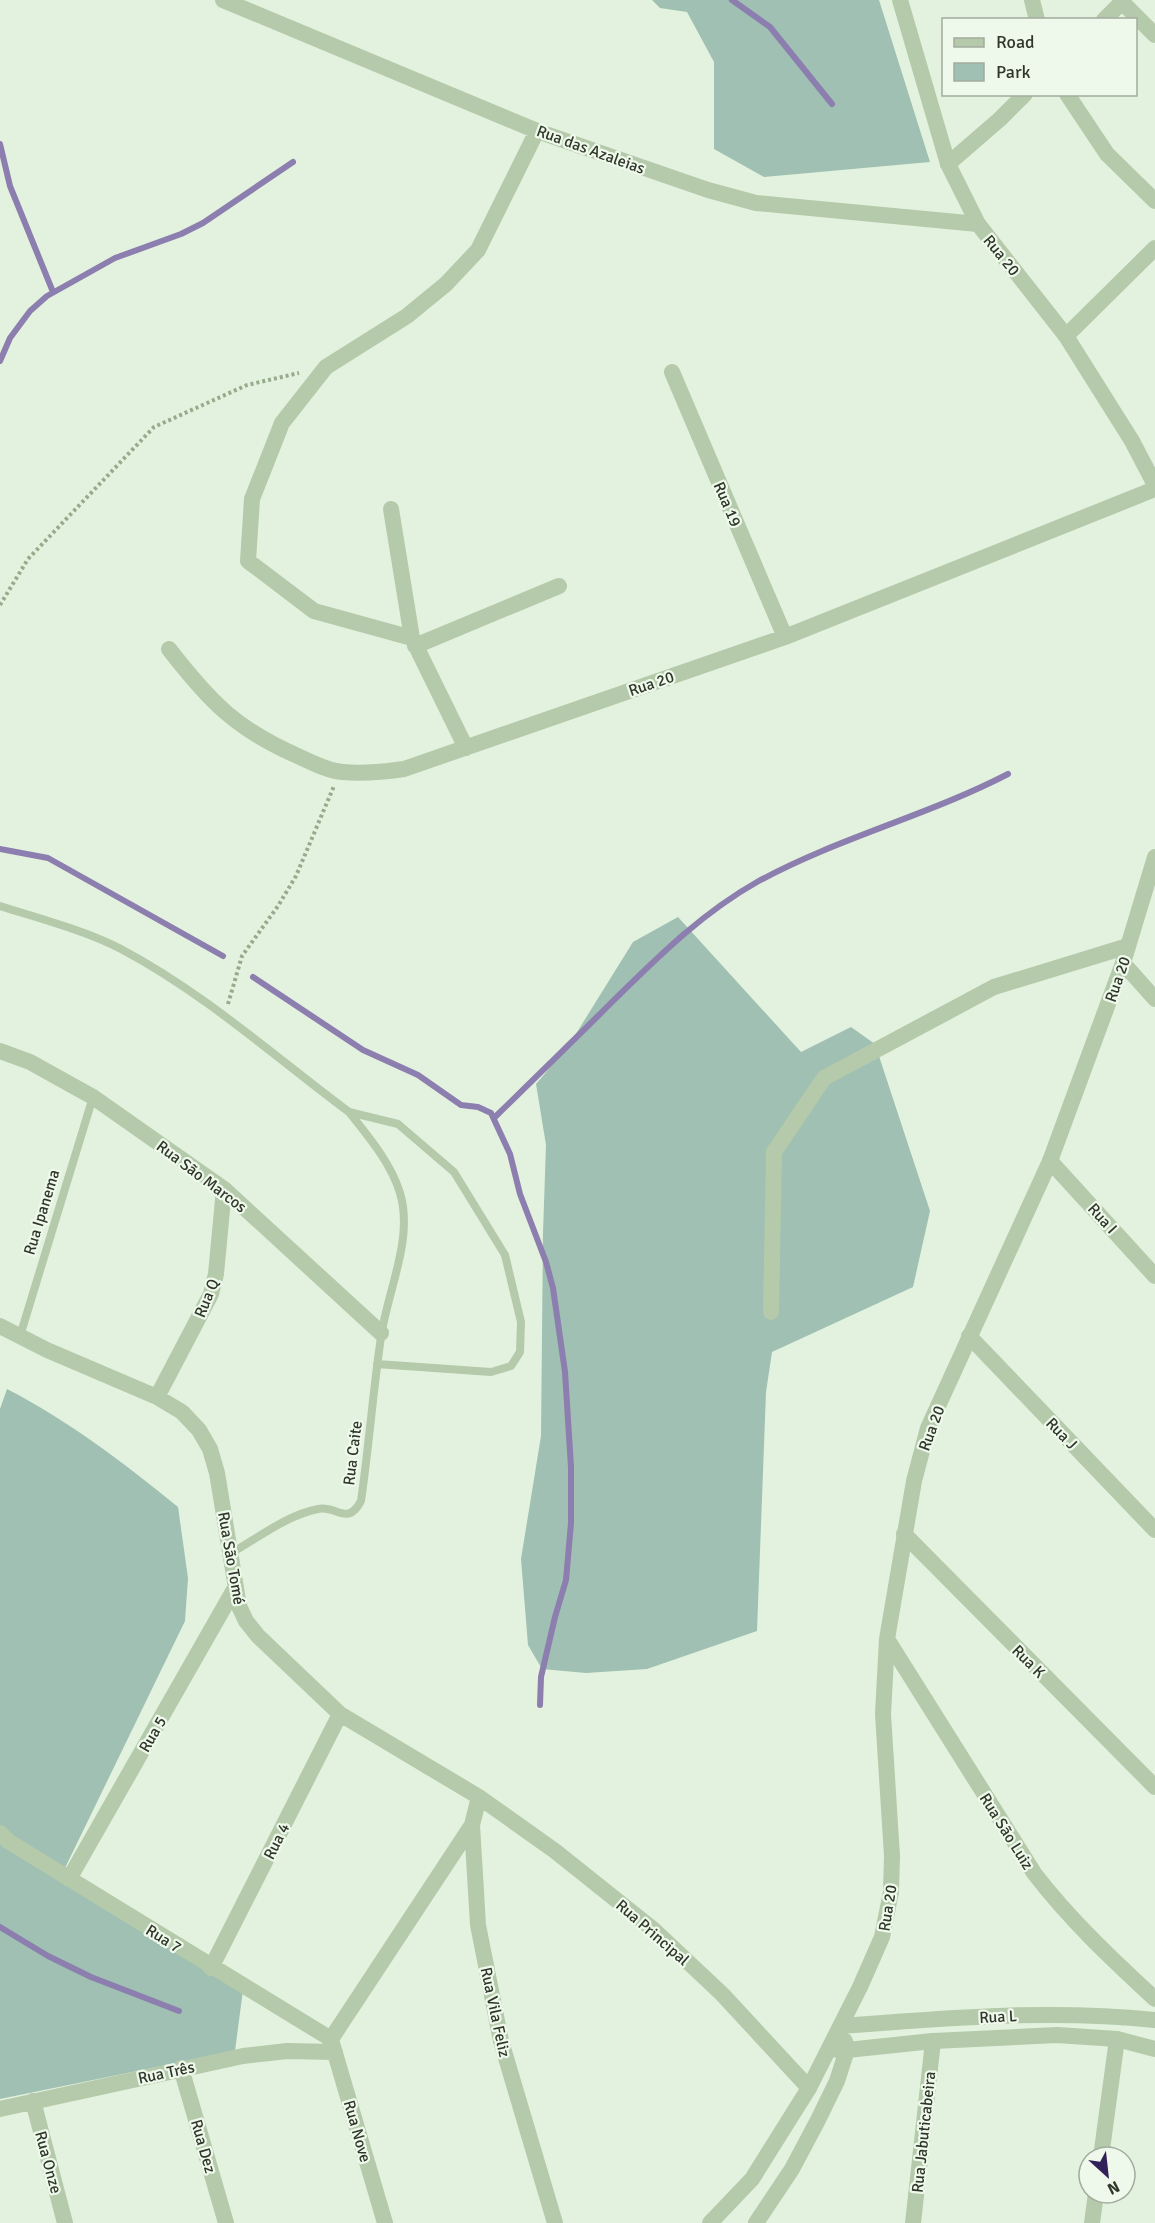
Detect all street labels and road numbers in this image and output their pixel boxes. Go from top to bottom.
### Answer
street label: Rua das Azaleias [534,121,648,179]
street label: Rua 20 [979,231,1024,280]
street label: Rua 19 [709,479,745,530]
street label: Rua 20 [626,667,677,701]
street label: Rua 20 [1101,954,1135,1005]
street label: Rua São Marcos [152,1136,250,1217]
street label: Rua Ipanema [19,1167,64,1258]
street label: Rua I [1083,1199,1121,1238]
street label: Rua Q [190,1276,224,1321]
street label: Rua 20 [915,1403,949,1454]
street label: Rua J [1041,1414,1081,1454]
street label: Rua Caite [339,1420,367,1487]
street label: Rua São Tomé [213,1510,249,1606]
street label: Rua K [1007,1641,1050,1683]
street label: Rua 5 [135,1713,171,1756]
street label: Rua São Luiz [975,1790,1038,1874]
street label: Rua 4 [259,1820,295,1863]
street label: Rua 20 [874,1883,902,1933]
street label: Rua Principal [611,1895,693,1970]
street label: Rua 7 [142,1920,185,1957]
street label: Rua Vila Feliz [476,1965,514,2059]
street label: Rua L [979,2006,1017,2028]
street label: Rua Três [136,2057,196,2089]
street label: Rua Jabuticabeira [908,2070,940,2194]
street label: Rua Nove [339,2098,375,2165]
street label: Rua Dez [186,2117,220,2176]
street label: Rua Onze [30,2129,66,2196]

